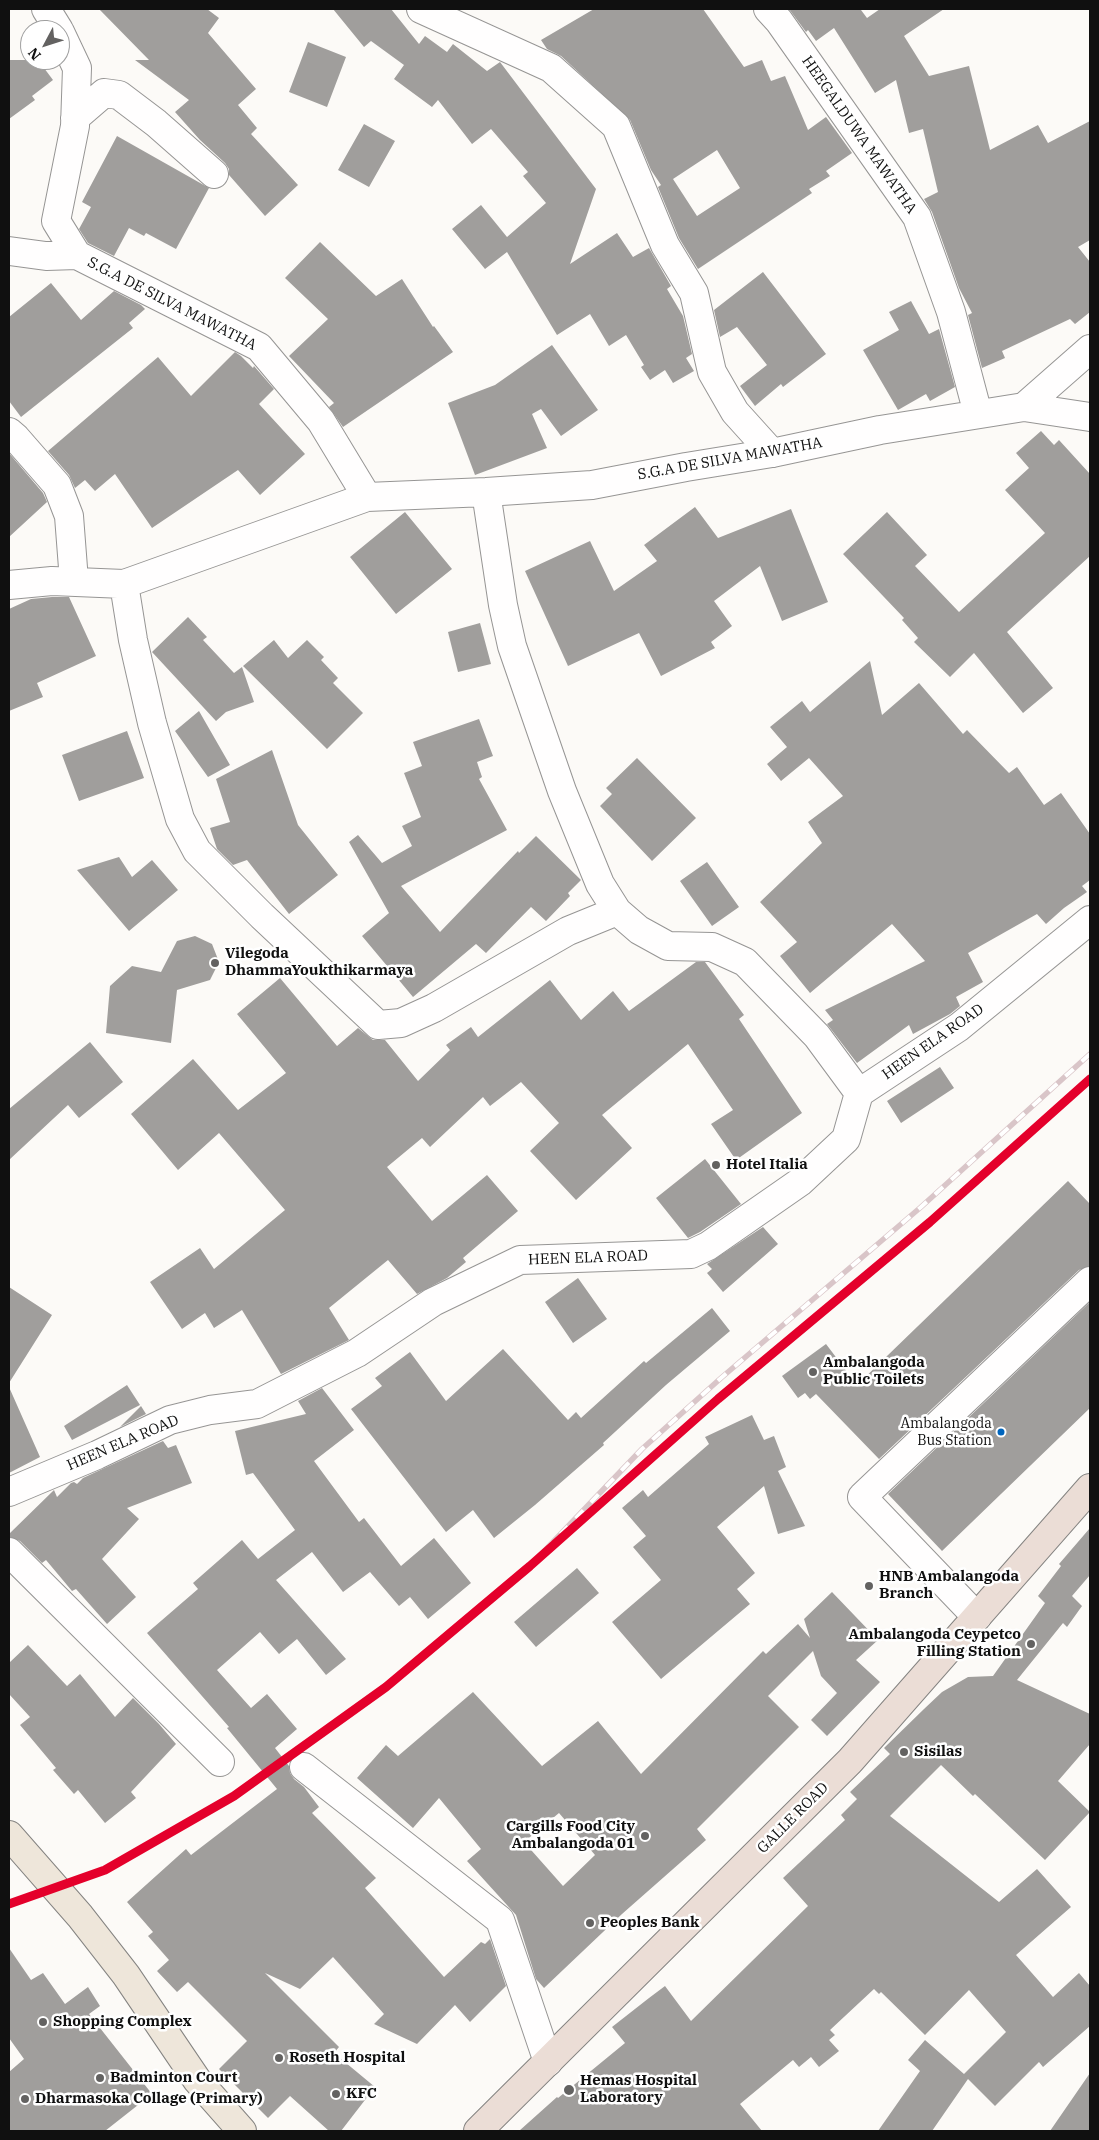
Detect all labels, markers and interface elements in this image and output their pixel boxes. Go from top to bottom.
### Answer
north arrow [20,20,70,70]
text: N [24,44,45,64]
street label: HEEGALDUWA MAWATHA [798,53,920,217]
street label: S.G.A DE SILVA MAWATHA [84,253,260,355]
street label: S.G.A DE SILVA MAWATHA [636,434,824,484]
place label: Vilegoda DhammaYoukthikarmaya [225,945,413,980]
marker: Vilegoda DhammaYoukthikarmaya [209,957,221,969]
street label: HEEN ELA ROAD [879,1000,987,1084]
place label: Hotel Italia [726,1156,808,1174]
marker: Hotel Italia [710,1159,722,1171]
street label: HEEN ELA ROAD [528,1247,648,1269]
place label: Ambalangoda Public Toilets [823,1354,925,1389]
marker: Ambalangoda Public Toilets [807,1366,819,1378]
street label: HEEN ELA ROAD [64,1411,182,1475]
place label: Ambalangoda Bus Station [900,1416,992,1448]
marker: Ambalangoda Bus Station [996,1427,1006,1437]
place label: HNB Ambalangoda Branch [879,1568,1019,1603]
marker: HNB Ambalangoda Branch [863,1580,875,1592]
place label: Ambalangoda Ceypetco Filling Station [849,1626,1021,1661]
marker: Ambalangoda Ceypetco Filling Station [1025,1638,1037,1650]
place label: Sisilas [914,1743,962,1761]
marker: Sisilas [898,1746,910,1758]
street label: GALLE ROAD [754,1779,832,1857]
place label: Cargills Food City Ambalangoda 01 [506,1818,635,1853]
marker: Cargills Food City Ambalangoda 01 [639,1830,651,1842]
place label: Peoples Bank [600,1914,699,1932]
marker: Peoples Bank [584,1917,596,1929]
place label: Shopping Complex [53,2013,192,2031]
marker: Shopping Complex [37,2016,49,2028]
place label: Roseth Hospital [289,2049,405,2067]
marker: Roseth Hospital [273,2052,285,2064]
place label: Badminton Court [110,2069,237,2087]
marker: Badminton Court [94,2072,106,2084]
place label: Hemas Hospital Laboratory [580,2072,697,2107]
marker: Hemas Hospital Laboratory [562,2083,576,2097]
place label: KFC [346,2085,377,2103]
marker: KFC [330,2088,342,2100]
place label: Dharmasoka Collage (Primary) [35,2090,263,2108]
marker: Dharmasoka Collage (Primary) [19,2093,31,2105]

